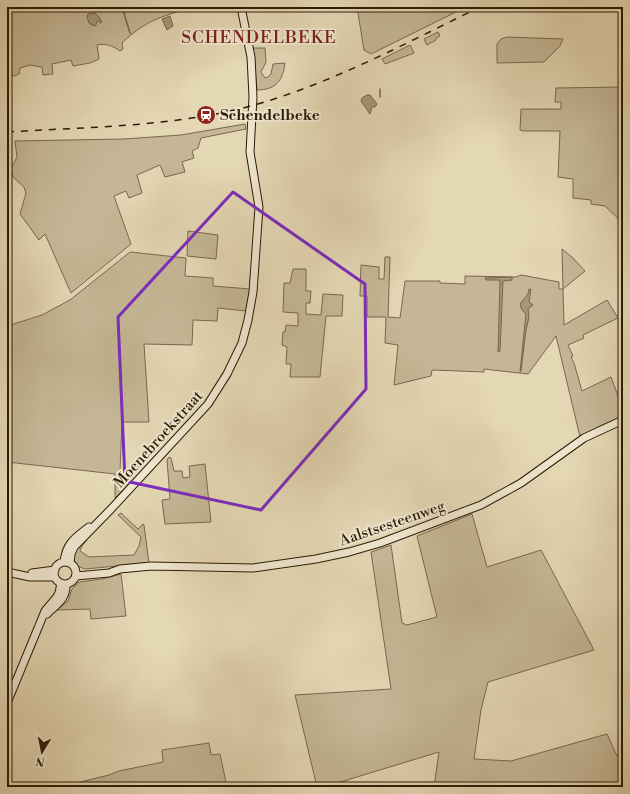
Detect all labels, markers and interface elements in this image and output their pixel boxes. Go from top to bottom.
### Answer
district label: SCHENDELBEKE [181,27,337,49]
station icon: Schendelbeke [195,104,217,126]
place label: Schendelbeke [220,106,320,125]
street label: Moenebroekstraat [110,386,207,492]
street label: Aalstsesteenweg [336,496,448,551]
north arrow [22,732,62,772]
text: N [35,753,46,769]

